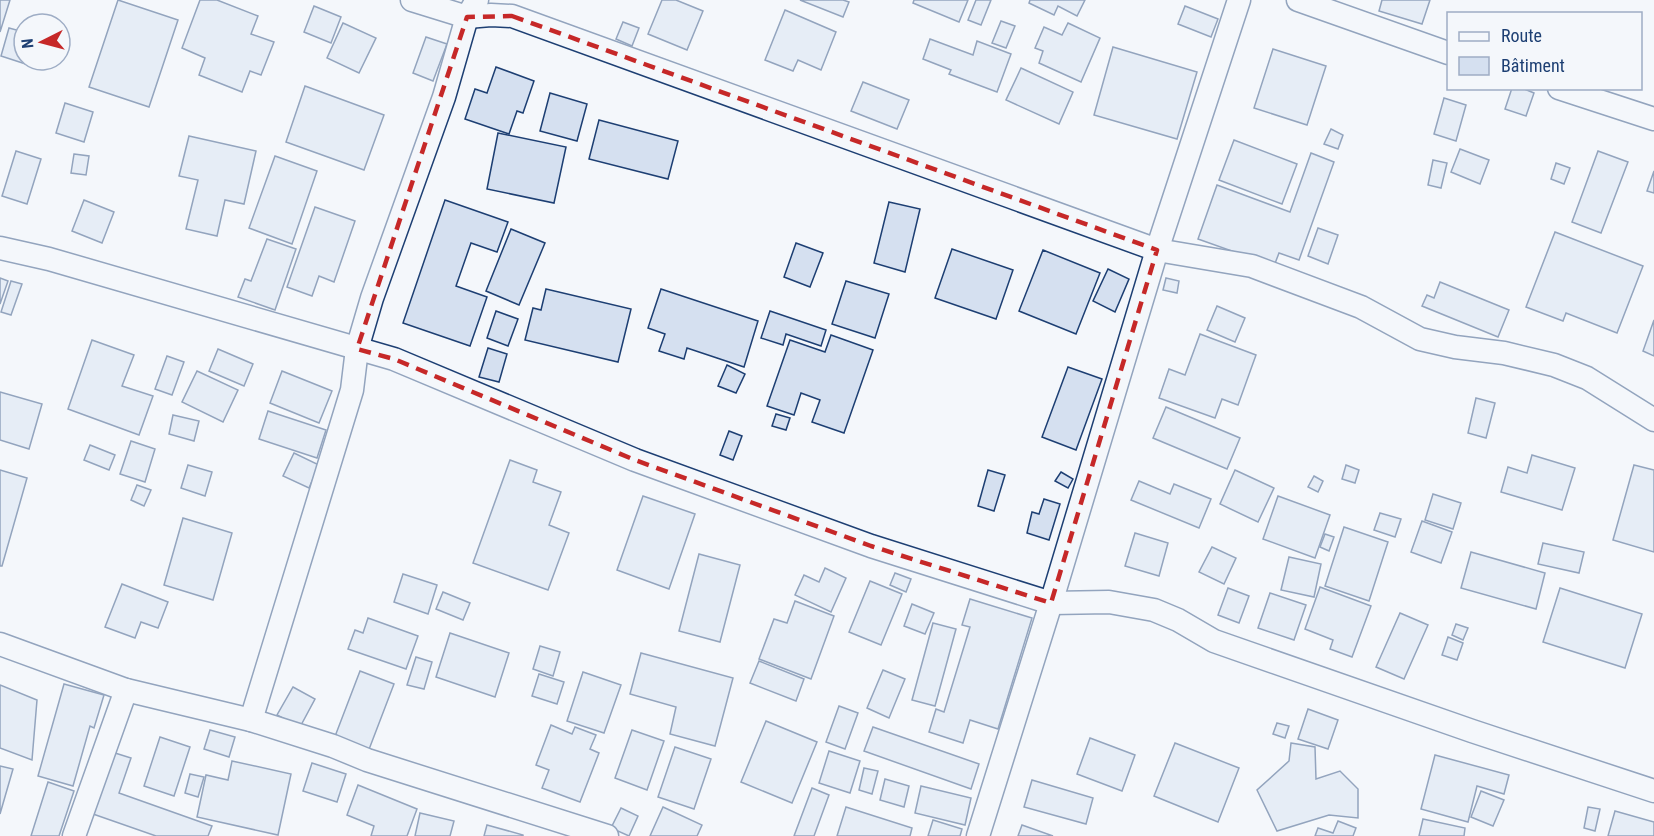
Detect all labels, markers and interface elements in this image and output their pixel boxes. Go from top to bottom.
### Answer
north arrow [12,12,72,72]
legend [1447,12,1642,90]
text: Route [1501,25,1542,46]
text: N [18,38,38,49]
text: Bâtiment [1501,55,1565,76]

